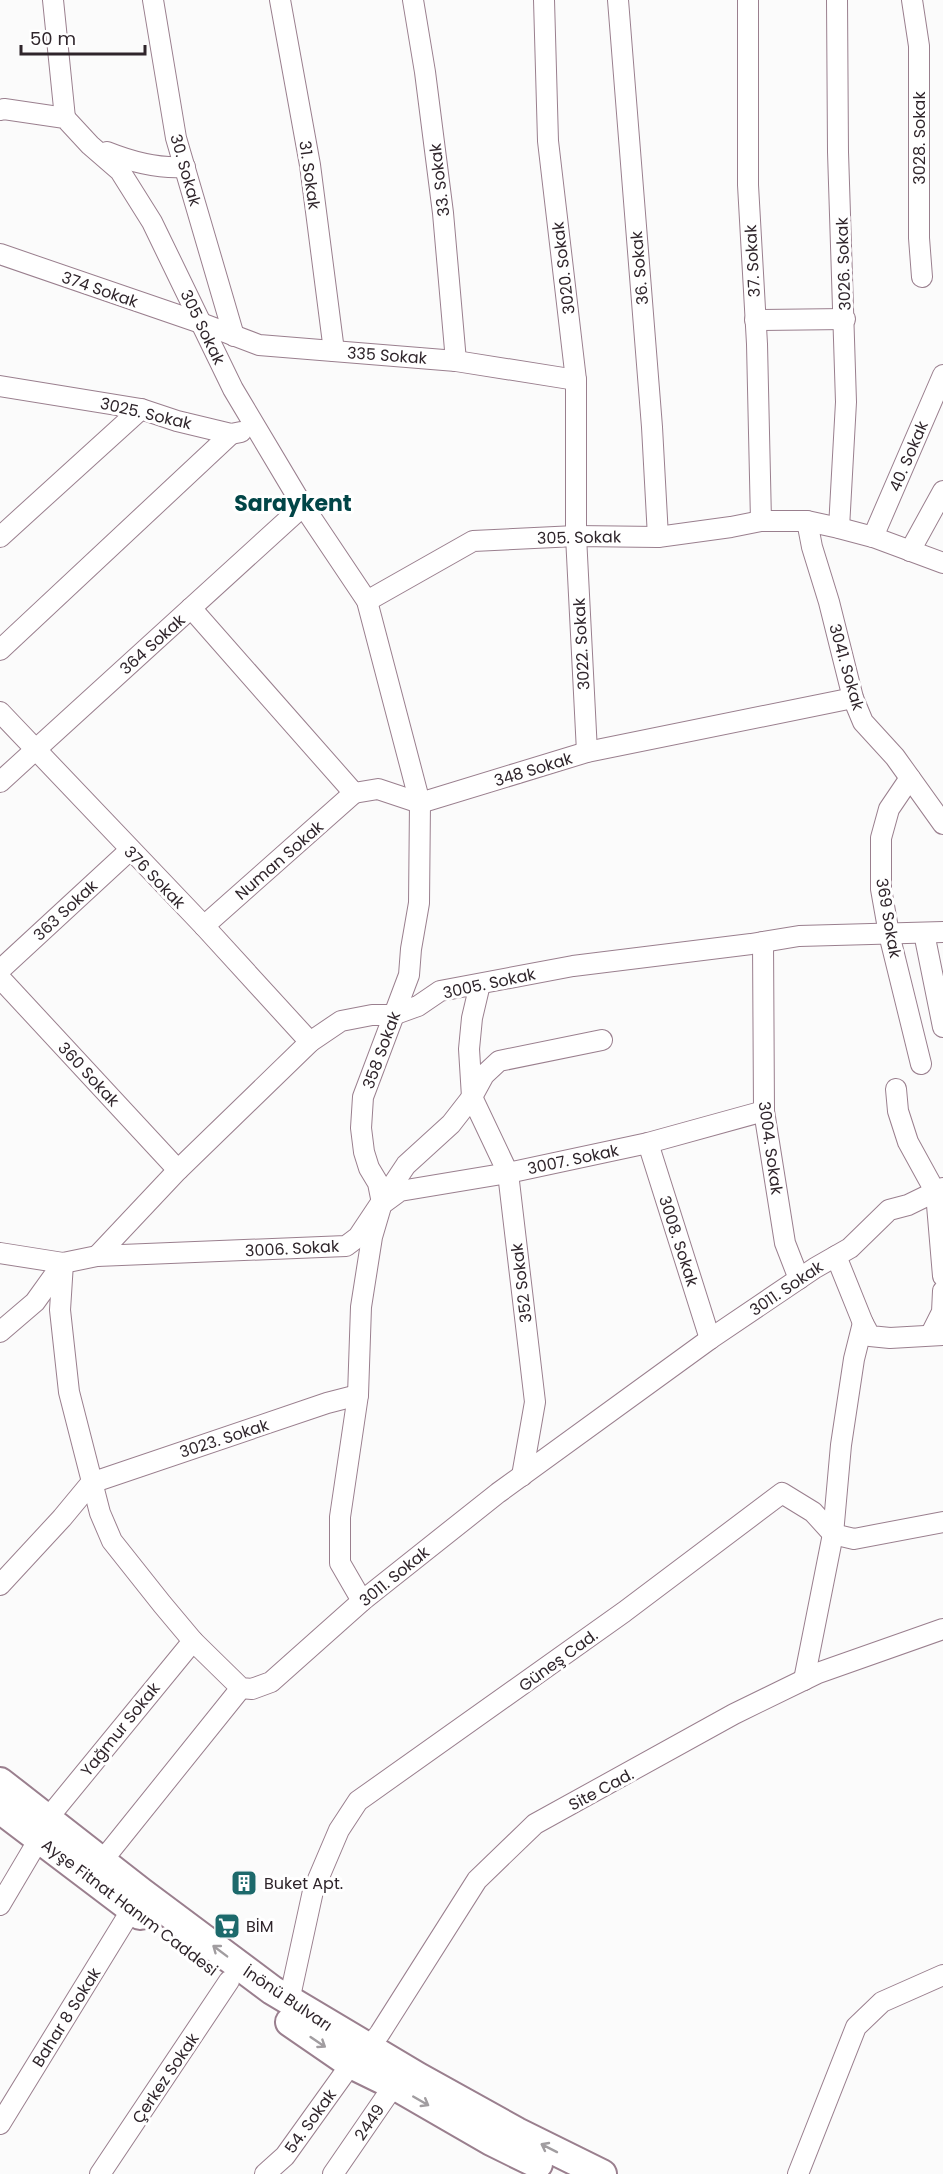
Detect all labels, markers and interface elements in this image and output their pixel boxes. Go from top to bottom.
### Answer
scale bar [21,18,146,56]
text: 50 m [30,26,76,51]
street label: 3028. Sokak [908,91,931,185]
street label: 30. Sokak [164,131,207,210]
street label: 31. Sokak [293,139,326,212]
street label: 33. Sokak [424,141,455,218]
street label: 3026. Sokak [830,216,857,311]
street label: 3020. Sokak [546,219,581,316]
street label: 37. Sokak [739,223,766,298]
street label: 36. Sokak [625,229,654,306]
street label: 374 Sokak [59,266,142,314]
street label: 305 Sokak [175,286,231,369]
street label: 335 Sokak [346,341,428,370]
street label: 3025. Sokak [98,392,195,435]
street label: 40. Sokak [883,417,934,495]
district label: Saraykent [234,488,352,519]
street label: 305. Sokak [537,525,622,550]
street label: 3022. Sokak [568,596,595,691]
street label: 364 Sokak [115,608,191,680]
street label: 3041. Sokak [823,621,870,714]
street label: 348 Sokak [491,746,576,792]
street label: Numan Sokak [230,815,329,905]
street label: 376 Sokak [119,841,191,914]
street label: 363 Sokak [28,874,103,946]
street label: 369 Sokak [870,876,907,961]
street label: 3005. Sokak [441,962,538,1005]
street label: 358 Sokak [357,1008,406,1092]
street label: 360 Sokak [53,1037,125,1112]
street label: 3004. Sokak [753,1100,789,1197]
street label: 3007. Sokak [525,1138,622,1180]
street label: 3008. Sokak [653,1193,704,1290]
street label: 3006. Sokak [244,1235,340,1262]
street label: 352 Sokak [505,1241,538,1324]
street label: 3011. Sokak [745,1255,828,1322]
street label: 3023. Sokak [177,1413,272,1464]
street label: 3011. Sokak [354,1540,435,1612]
street label: Güneş Cad. [514,1624,603,1697]
street label: Yağmur Sokak [75,1677,166,1781]
street label: Site Cad. [565,1763,638,1816]
street label: Ayşe Fitnat Hanım Caddesi [37,1833,223,1981]
building icon: Buket Apt. [229,1868,259,1898]
place label: Buket Apt. [264,1872,343,1895]
supermarket icon: BİM [212,1911,242,1941]
place label: BİM [246,1915,274,1938]
one-way arrow [213,1945,229,1957]
street label: İnönü Bulvarı [239,1960,337,2037]
street label: Bahar 8 Sokak [27,1963,107,2071]
street label: Çerkez Sokak [127,2028,205,2128]
one-way arrow [310,2036,326,2048]
street label: 54. Sokak [279,2084,342,2158]
one-way arrow [412,2095,429,2107]
street label: 2449 [349,2100,390,2145]
one-way arrow [541,2142,559,2153]

